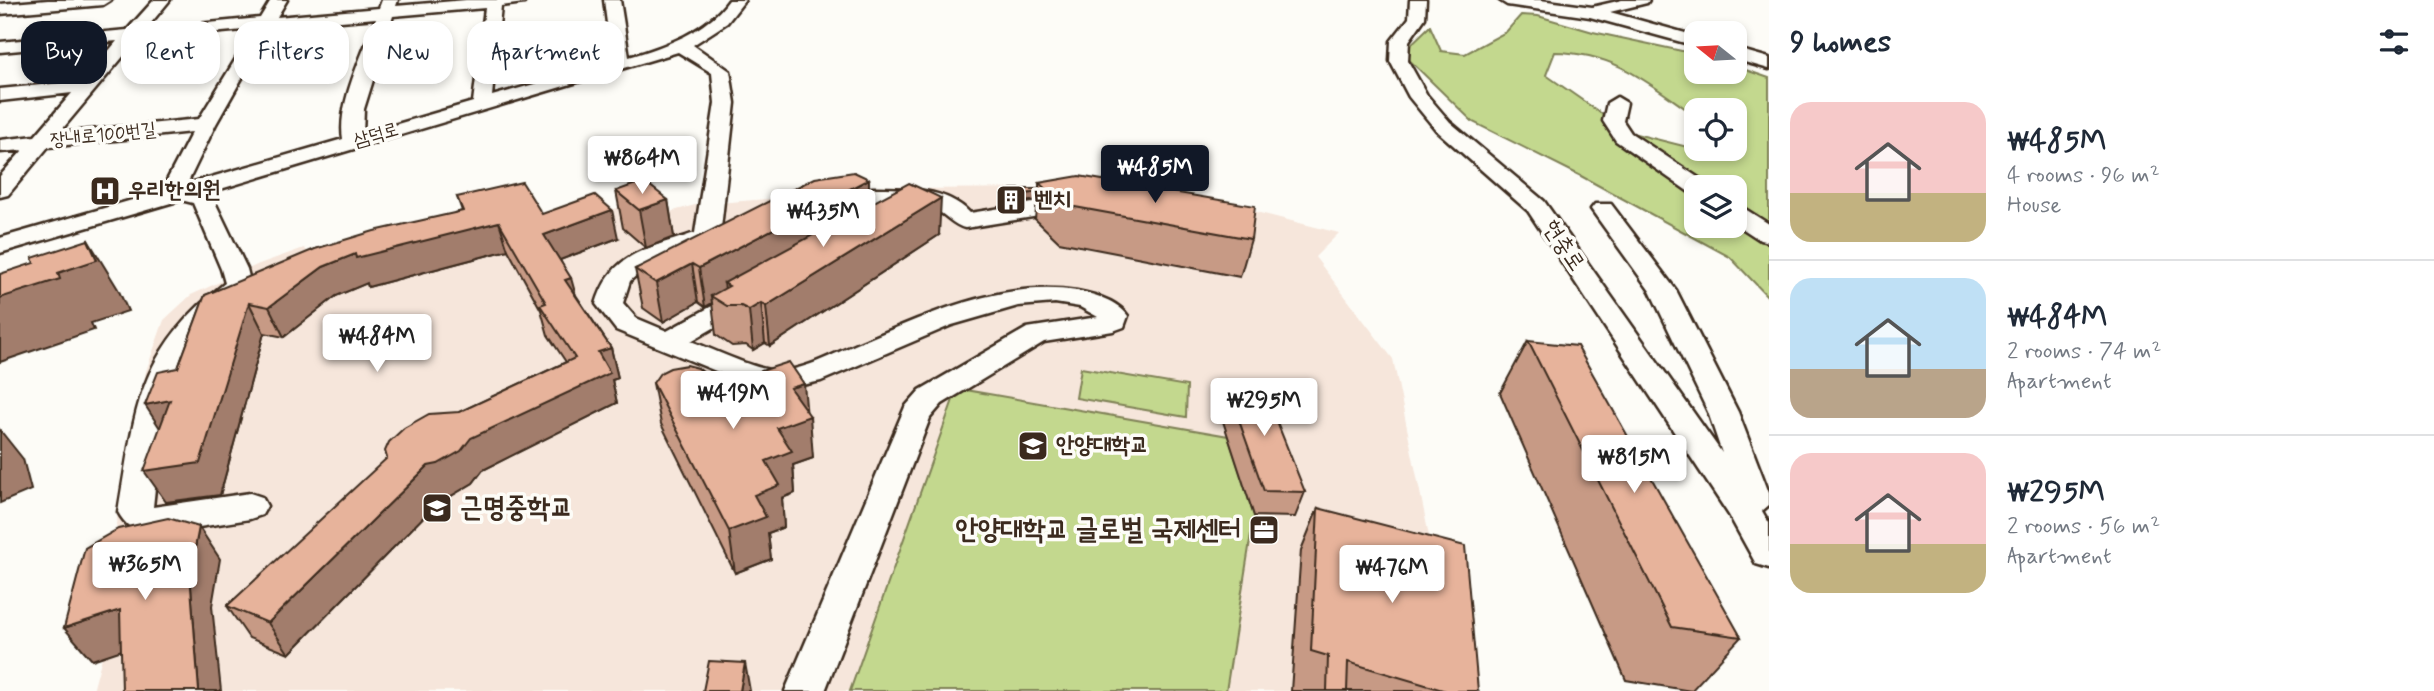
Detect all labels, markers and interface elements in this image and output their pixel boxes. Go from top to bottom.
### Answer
chip: Buy [21,21,107,84]
chip: Rent [121,21,220,84]
chip: Filters [234,21,349,84]
chip: New [363,21,453,84]
chip: Apartment [467,21,624,84]
north arrow [1684,21,1746,84]
map controls [1684,21,1747,238]
text: 9 homes [1790,23,1891,62]
icon: filters [2375,23,2413,61]
button: locate [1684,98,1747,161]
street label: 장내로100번길 [49,117,157,153]
street label: 삼덕로 [351,117,401,153]
text: ₩485M [2007,122,2106,161]
icon: home [1846,130,1930,214]
pin: ₩864M [593,136,691,196]
text: ₩864M [604,144,680,174]
pin: ₩485M [1106,146,1204,205]
text: ₩485M [1117,153,1193,183]
text: 4 rooms · 96 m² [2007,161,2160,191]
hospital icon: 우리한의원 [88,174,122,208]
button: layers [1684,175,1747,238]
place label: 우리한의원 [128,176,221,206]
building icon: 벤치 [994,183,1028,217]
place label: 벤치 [1034,185,1071,215]
pin: ₩435M [774,190,872,249]
text: House [2007,191,2061,221]
text: ₩435M [786,197,860,227]
street label: 현충로 [1535,215,1591,277]
text: ₩484M [2007,298,2107,337]
icon: home [1846,306,1930,390]
pin: ₩484M [328,314,426,374]
text: ₩484M [339,322,415,352]
text: 2 rooms · 74 m² [2007,337,2162,367]
text: Apartment [2007,367,2112,397]
pin: ₩419M [684,372,782,431]
pin: ₩295M [1215,378,1313,438]
text: ₩419M [697,379,769,409]
text: ₩295M [1226,386,1302,416]
school or university icon: 안양대학교 [1016,429,1050,463]
place label: 안양대학교 [1056,431,1149,461]
pin: ₩815M [1585,435,1683,495]
text: ₩815M [1598,443,1670,473]
text: ₩295M [2007,473,2105,512]
icon: home [1846,481,1930,565]
place label: 근명중학교 [460,490,573,527]
school or university icon: 근명중학교 [420,491,454,525]
place label: 안양대학교 글로벌 국제센터 [956,512,1241,549]
text: 2 rooms · 56 m² [2007,512,2160,542]
office icon: 안양대학교 글로벌 국제센터 [1247,513,1281,547]
pin: ₩365M [96,542,194,602]
text: Apartment [2007,542,2112,572]
pin: ₩476M [1343,546,1441,605]
text: ₩365M [108,550,182,580]
text: ₩476M [1355,553,1429,583]

